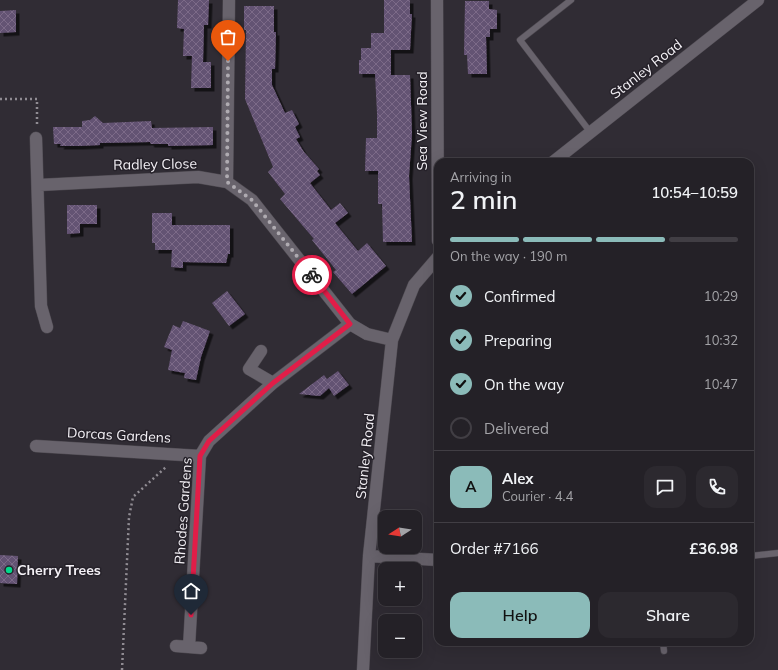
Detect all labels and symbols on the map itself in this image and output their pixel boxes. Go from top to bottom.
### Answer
pin [211,20,245,61]
street label: Stanley Road [606,35,686,103]
street label: Sea View Road [413,71,431,171]
street label: Radley Close [113,154,197,174]
courier [292,255,332,295]
street label: Stanley Road [352,412,378,500]
street label: Dorcas Gardens [67,423,172,447]
street label: Rhodes Gardens [170,457,196,565]
north arrow [378,510,422,554]
place label: Cherry Trees [17,561,101,579]
marker: Cherry Trees [4,565,14,575]
pin [174,574,208,615]

